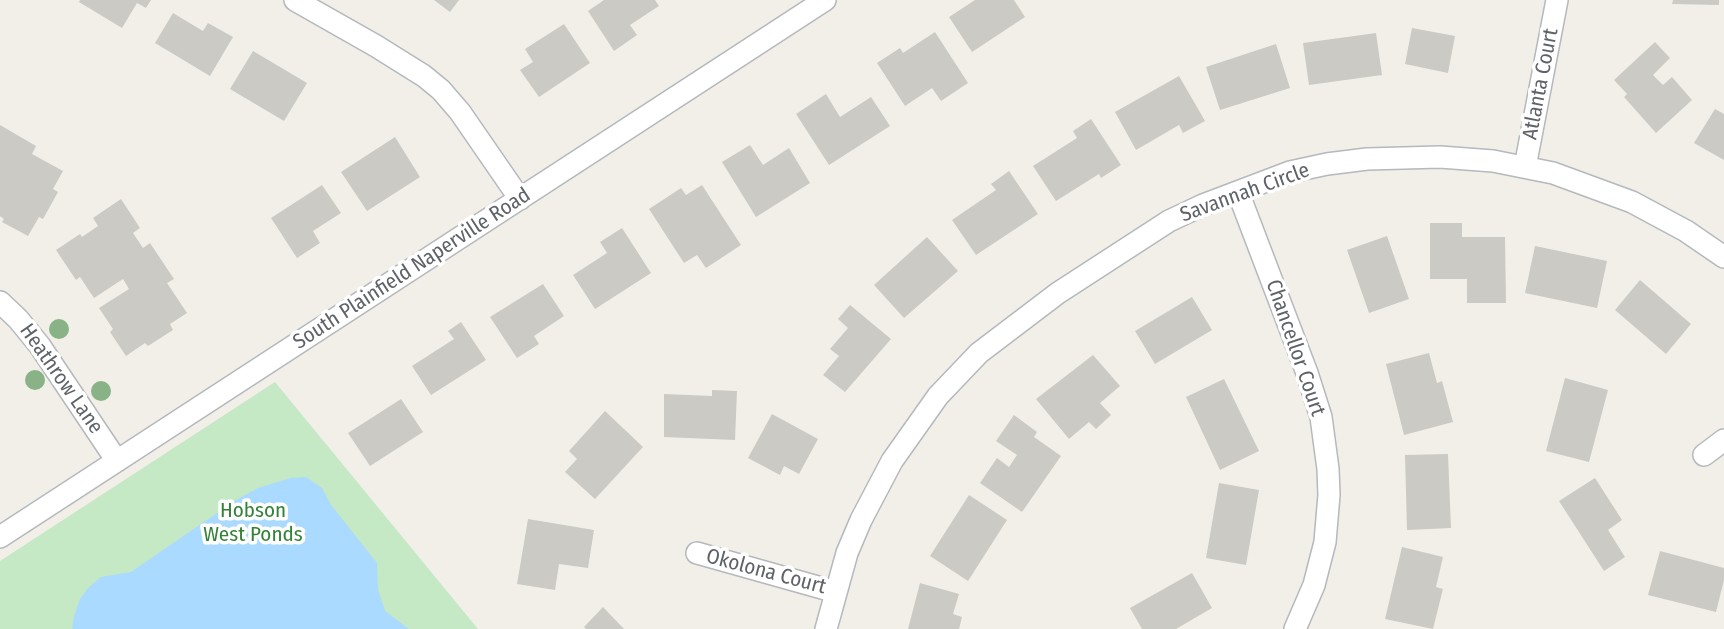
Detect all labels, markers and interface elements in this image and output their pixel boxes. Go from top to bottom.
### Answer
street label: Atlanta Court [1518,26,1564,142]
street label: Savannah Circle [1177,158,1313,228]
street label: South Plainfield Naperville Road [289,183,535,355]
street label: Chancellor Court [1260,276,1330,420]
street label: Heathrow Lane [14,319,108,439]
park label: Hobson West Ponds [203,498,303,548]
street label: Okolona Court [703,544,829,600]

